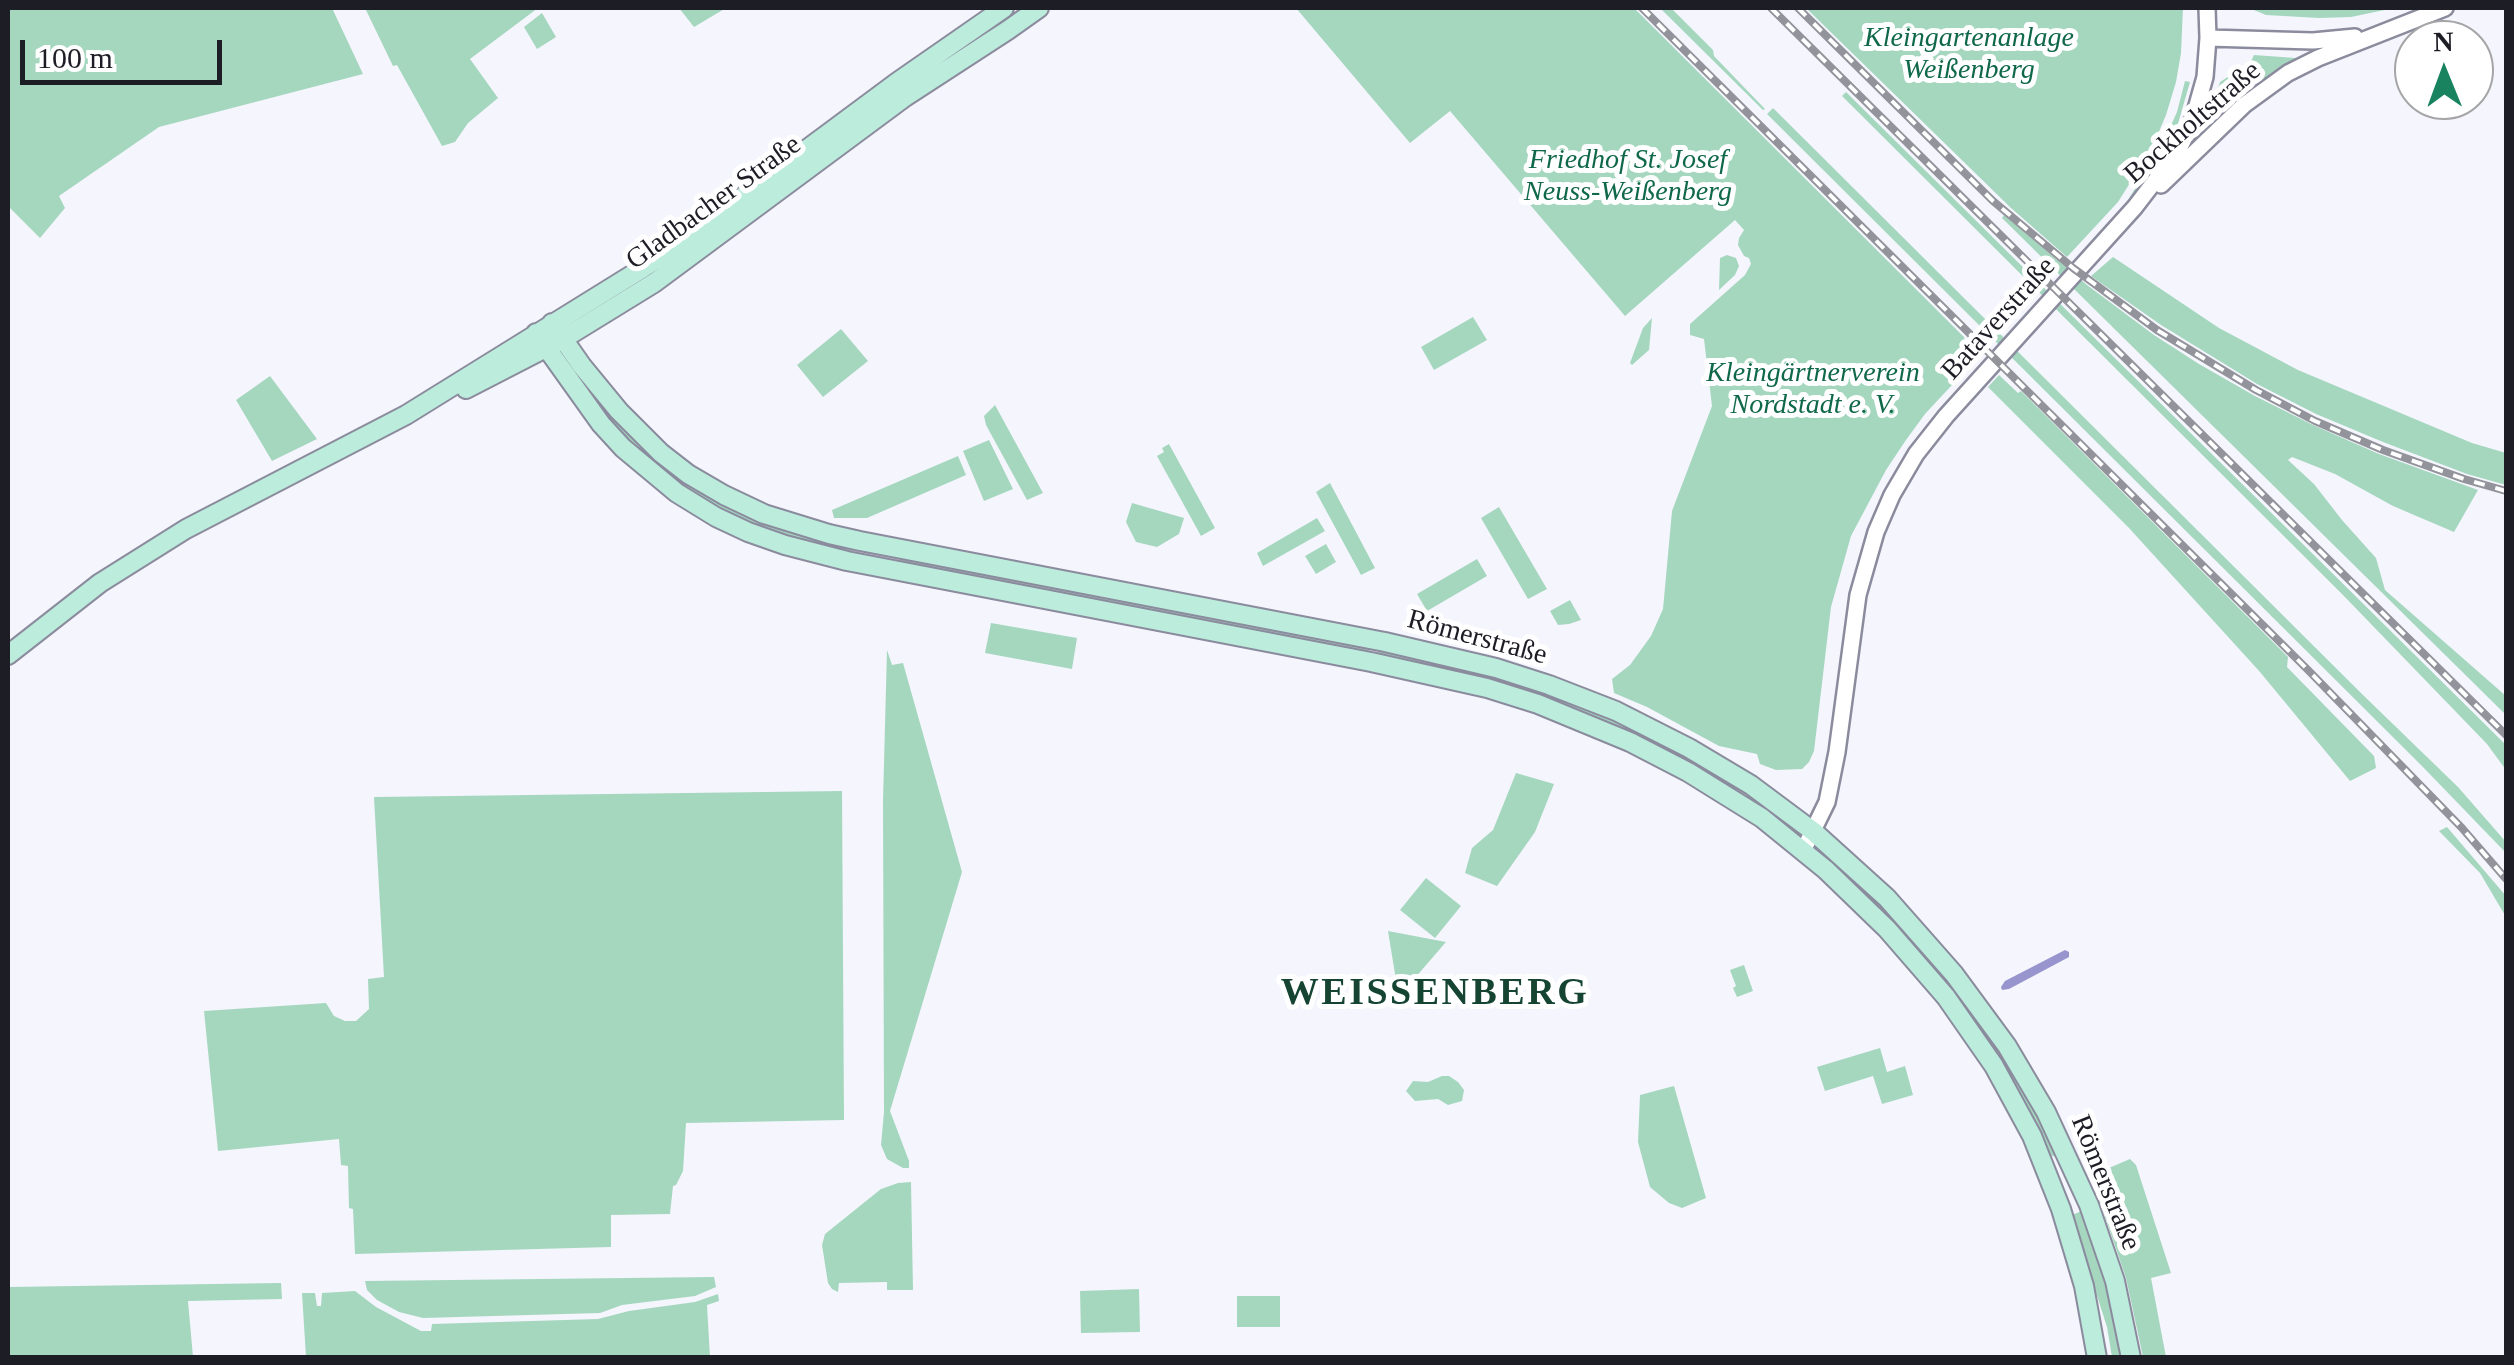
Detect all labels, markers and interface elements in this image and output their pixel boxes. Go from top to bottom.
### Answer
scale bar [25,20,228,82]
north arrow [2394,20,2494,120]
park label: Kleingartenanlage Weißenberg [1864,22,2074,88]
text: N [2433,26,2454,57]
text: 100 m [37,41,113,74]
street label: Bockholtstraße [2118,55,2268,191]
street label: Gladbacher Straße [620,128,808,278]
park label: Friedhof St. Josef Neuss-Weißenberg [1524,144,1732,210]
street label: Bataverstraße [1935,251,2063,387]
park label: Kleingärtnerverein Nordstadt e. V. [1706,357,1920,423]
street label: Römerstraße [1404,603,1550,673]
district label: WEISSENBERG [1281,971,1589,1017]
street label: Römerstraße [2063,1110,2147,1256]

